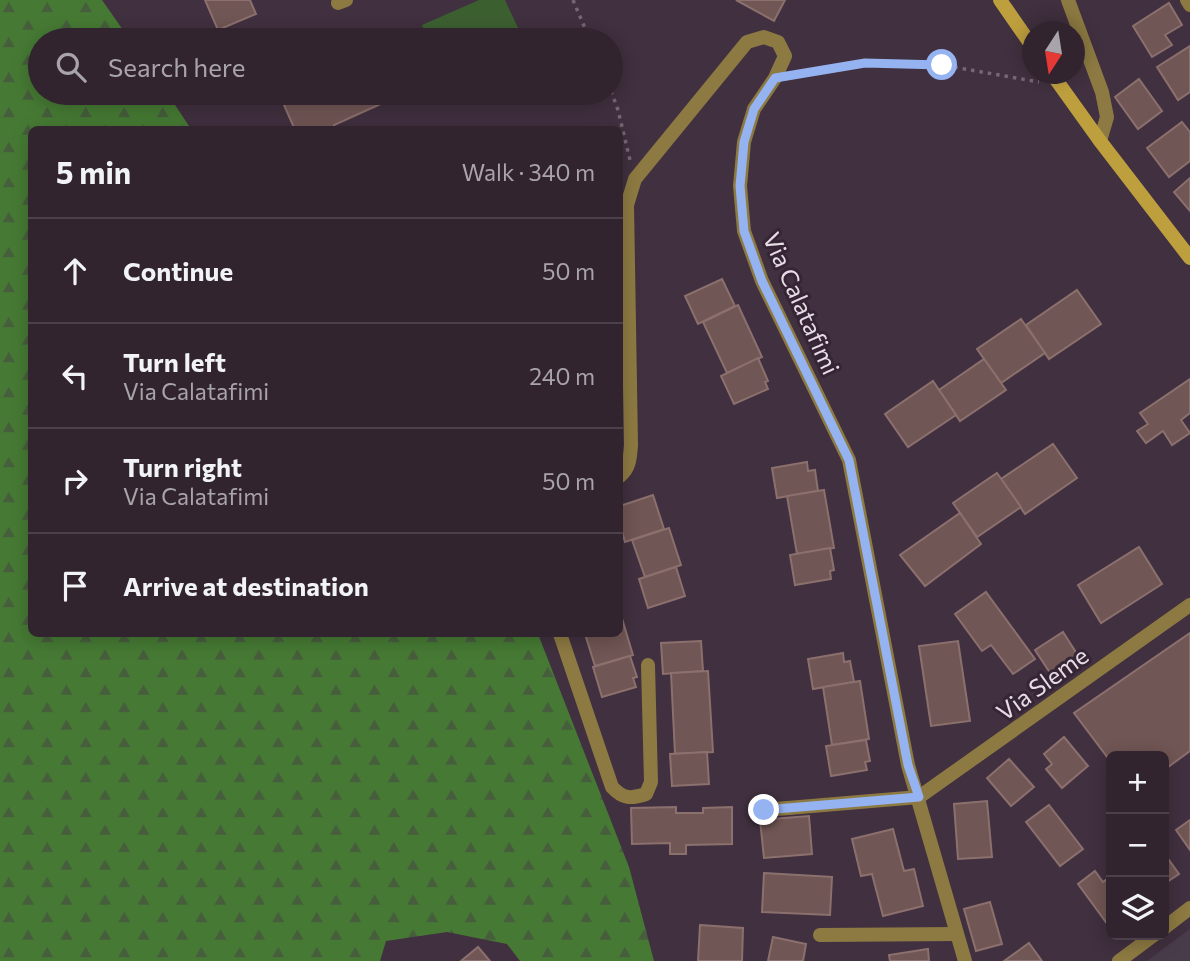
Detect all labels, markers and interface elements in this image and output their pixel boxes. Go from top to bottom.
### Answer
north arrow [1022,21,1085,84]
search box [28,28,623,105]
icon: search [52,48,90,86]
route start [926,49,957,80]
text: Search here [108,51,246,82]
text: 5 min [56,153,131,190]
text: Walk · 340 m [462,158,595,186]
street label: Via Calatafimi [758,227,846,379]
icon: ahead [56,252,94,290]
text: Continue [123,255,233,286]
text: 50 m [542,257,595,285]
text: Turn left [123,346,226,377]
icon: left [56,357,94,395]
text: 240 m [529,362,595,390]
text: Via Calatafimi [123,377,269,405]
text: Turn right [123,451,242,482]
icon: right [56,462,94,500]
text: 50 m [542,467,595,495]
text: Via Calatafimi [123,482,269,510]
icon: arrive [56,567,94,605]
text: Arrive at destination [123,570,369,601]
street label: Via Sleme [991,640,1093,726]
map controls [1106,751,1169,940]
button: + [1106,751,1169,814]
route end [748,794,779,825]
button: − [1106,814,1169,877]
button: layers [1106,877,1169,940]

